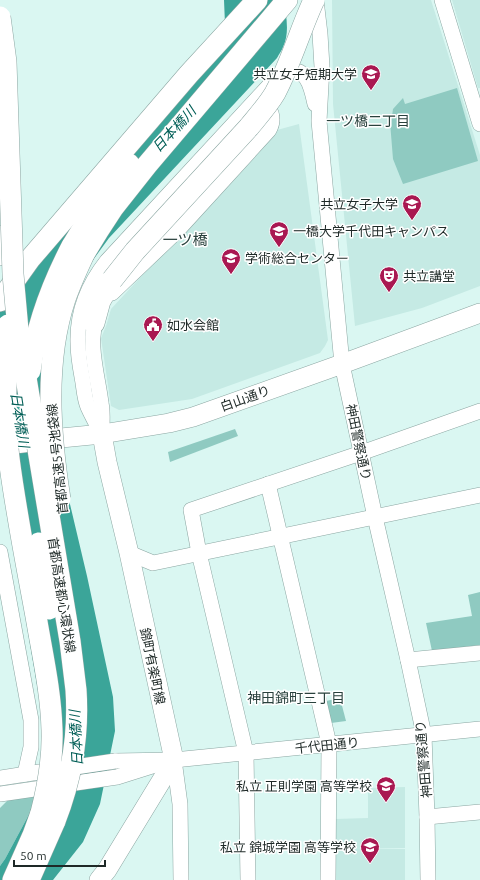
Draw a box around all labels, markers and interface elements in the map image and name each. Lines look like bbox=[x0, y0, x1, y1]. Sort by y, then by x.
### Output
school or university icon: 共立女子短期大学 bbox=[360, 63, 382, 91]
place label: 共立女子短期大学 bbox=[253, 67, 357, 81]
water label: 日本橋川 bbox=[149, 102, 200, 155]
district label: 一ツ橋二丁目 bbox=[326, 113, 410, 129]
school or university icon: 共立女子大学 bbox=[401, 193, 423, 221]
place label: 共立女子大学 bbox=[320, 197, 398, 211]
school or university icon: 一橋大学千代田キャンパス bbox=[268, 220, 290, 248]
place label: 一橋大学千代田キャンパス bbox=[293, 224, 449, 238]
district label: 一ツ橋 bbox=[162, 231, 208, 248]
school or university icon: 学術総合センター bbox=[220, 247, 242, 275]
place label: 学術総合センター bbox=[245, 251, 349, 265]
theatre icon: 共立講堂 bbox=[378, 265, 400, 293]
place label: 共立講堂 bbox=[403, 269, 455, 283]
public building icon: 如水会館 bbox=[142, 314, 164, 342]
place label: 如水会館 bbox=[167, 318, 219, 332]
street label: 白山通り bbox=[218, 383, 272, 413]
water label: 日本橋川 bbox=[8, 391, 33, 451]
street label: 神田警察通り bbox=[344, 402, 374, 482]
street label: 首都高速5号池袋線 bbox=[44, 403, 70, 515]
street label: 首都高速都心環状線 bbox=[46, 536, 78, 654]
street label: 錦町有楽町線 bbox=[138, 626, 168, 706]
district label: 神田錦町三丁目 bbox=[247, 690, 345, 706]
water label: 日本橋川 bbox=[66, 708, 85, 766]
street label: 神田警察通り bbox=[413, 720, 433, 798]
street label: 千代田通り bbox=[294, 735, 360, 755]
school or university icon: 私立 正則学園 高等学校 bbox=[375, 775, 397, 803]
place label: 私立 正則学園 高等学校 bbox=[236, 779, 372, 793]
school or university icon: 私立 錦城学園 高等学校 bbox=[359, 836, 381, 864]
place label: 私立 錦城学園 高等学校 bbox=[220, 840, 356, 854]
scale bar bbox=[14, 842, 105, 868]
text: 50 m bbox=[20, 849, 47, 862]

